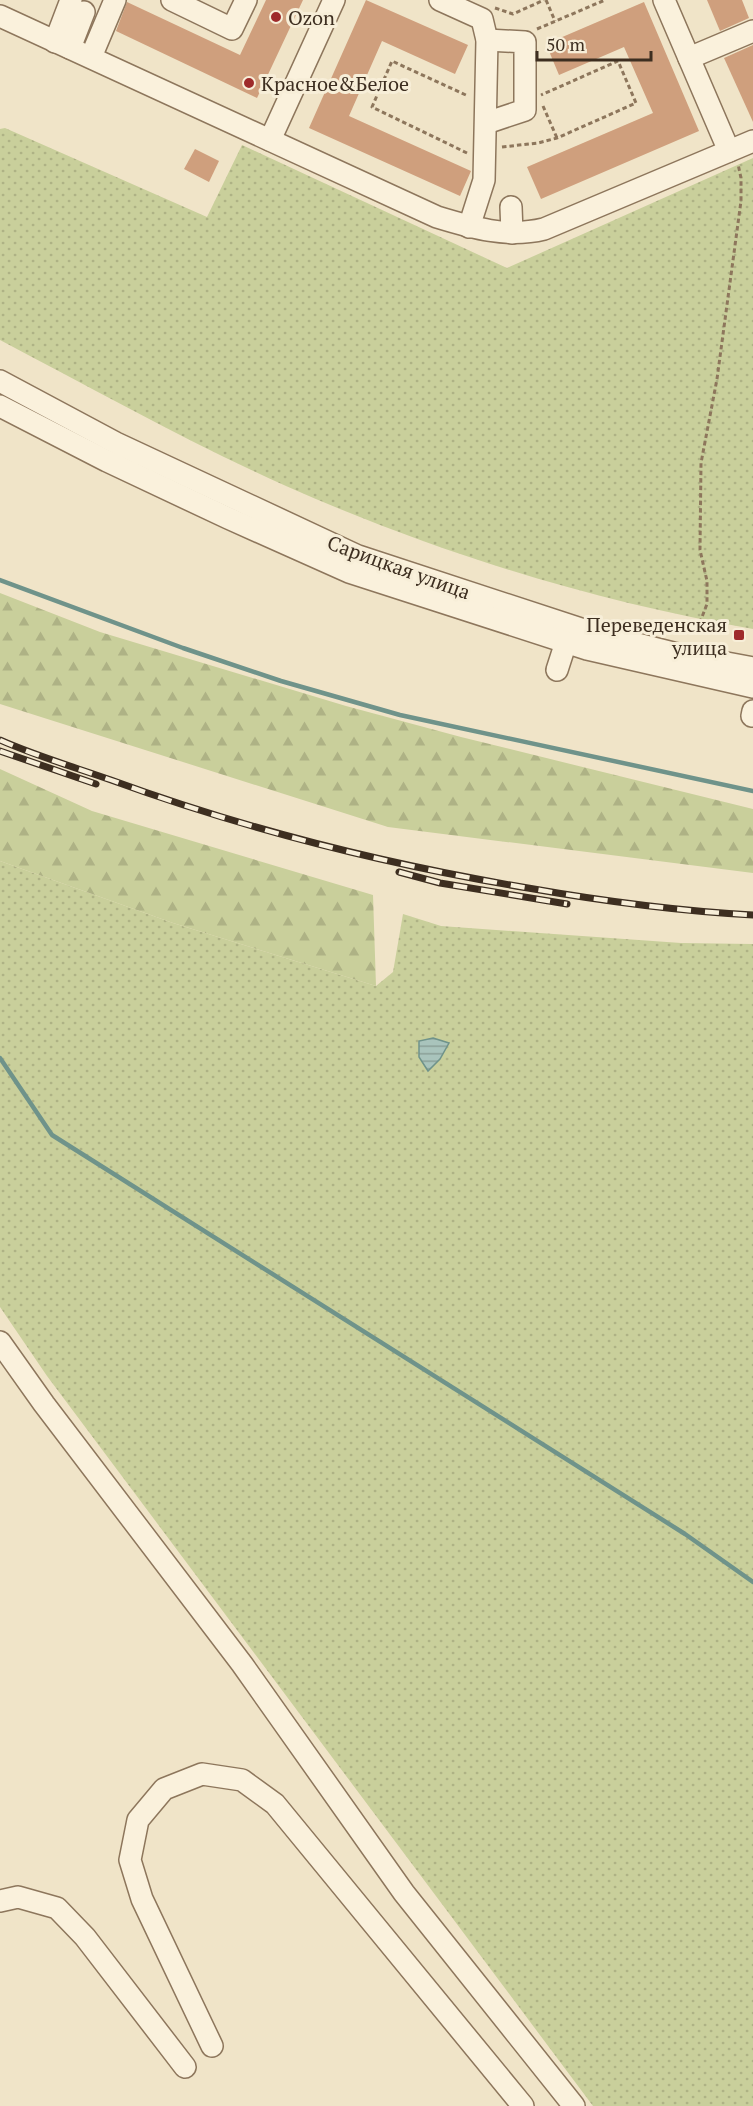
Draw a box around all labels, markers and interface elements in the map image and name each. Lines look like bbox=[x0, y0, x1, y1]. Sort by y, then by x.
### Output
place label: Ozon bbox=[288, 4, 335, 31]
marker: Ozon bbox=[269, 10, 283, 24]
scale bar bbox=[537, 24, 651, 62]
text: 50 m bbox=[546, 32, 586, 56]
place label: Красное&Белое bbox=[261, 70, 409, 97]
marker: Красное&Белое bbox=[242, 76, 256, 90]
street label: Сарицкая улица bbox=[324, 529, 474, 605]
place label: Переведенская улица bbox=[586, 611, 727, 661]
marker: Переведенская улица bbox=[732, 628, 746, 642]

